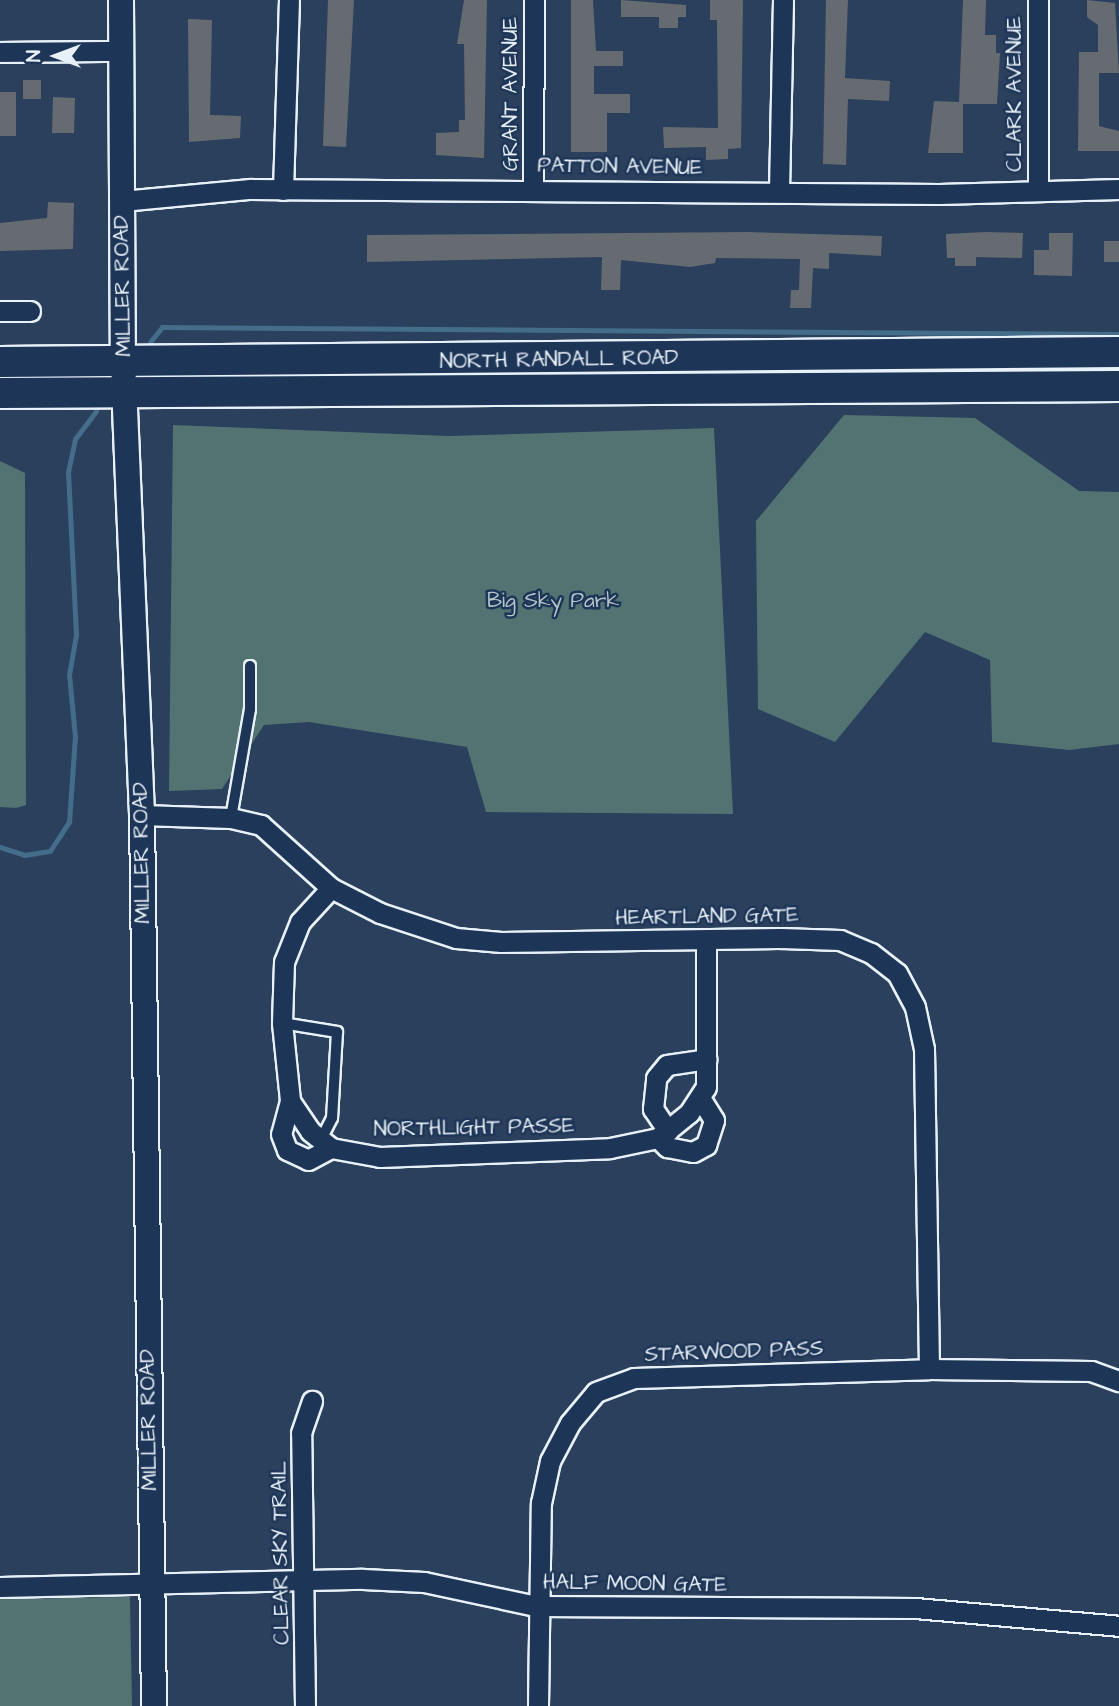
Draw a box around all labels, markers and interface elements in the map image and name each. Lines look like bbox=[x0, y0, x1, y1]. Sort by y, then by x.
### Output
street label: CLARK AVENUE bbox=[1002, 16, 1028, 172]
street label: GRANT AVENUE bbox=[498, 17, 524, 171]
north arrow bbox=[21, 21, 91, 91]
text: N bbox=[21, 50, 48, 62]
street label: PATTON AVENUE bbox=[537, 153, 703, 181]
street label: MILLER ROAD bbox=[109, 215, 137, 357]
street label: NORTH RANDALL ROAD bbox=[439, 345, 679, 375]
park label: Big Sky Park bbox=[487, 588, 619, 614]
street label: MILLER ROAD bbox=[128, 782, 156, 924]
street label: HEARTLAND GATE bbox=[615, 903, 799, 931]
street label: NORTHLIGHT PASSE bbox=[373, 1114, 575, 1142]
street label: STARWOOD PASS bbox=[644, 1336, 824, 1368]
street label: MILLER ROAD bbox=[135, 1349, 163, 1491]
street label: CLEAR SKY TRAIL bbox=[267, 1461, 295, 1645]
street label: HALF MOON GATE bbox=[543, 1570, 727, 1598]

